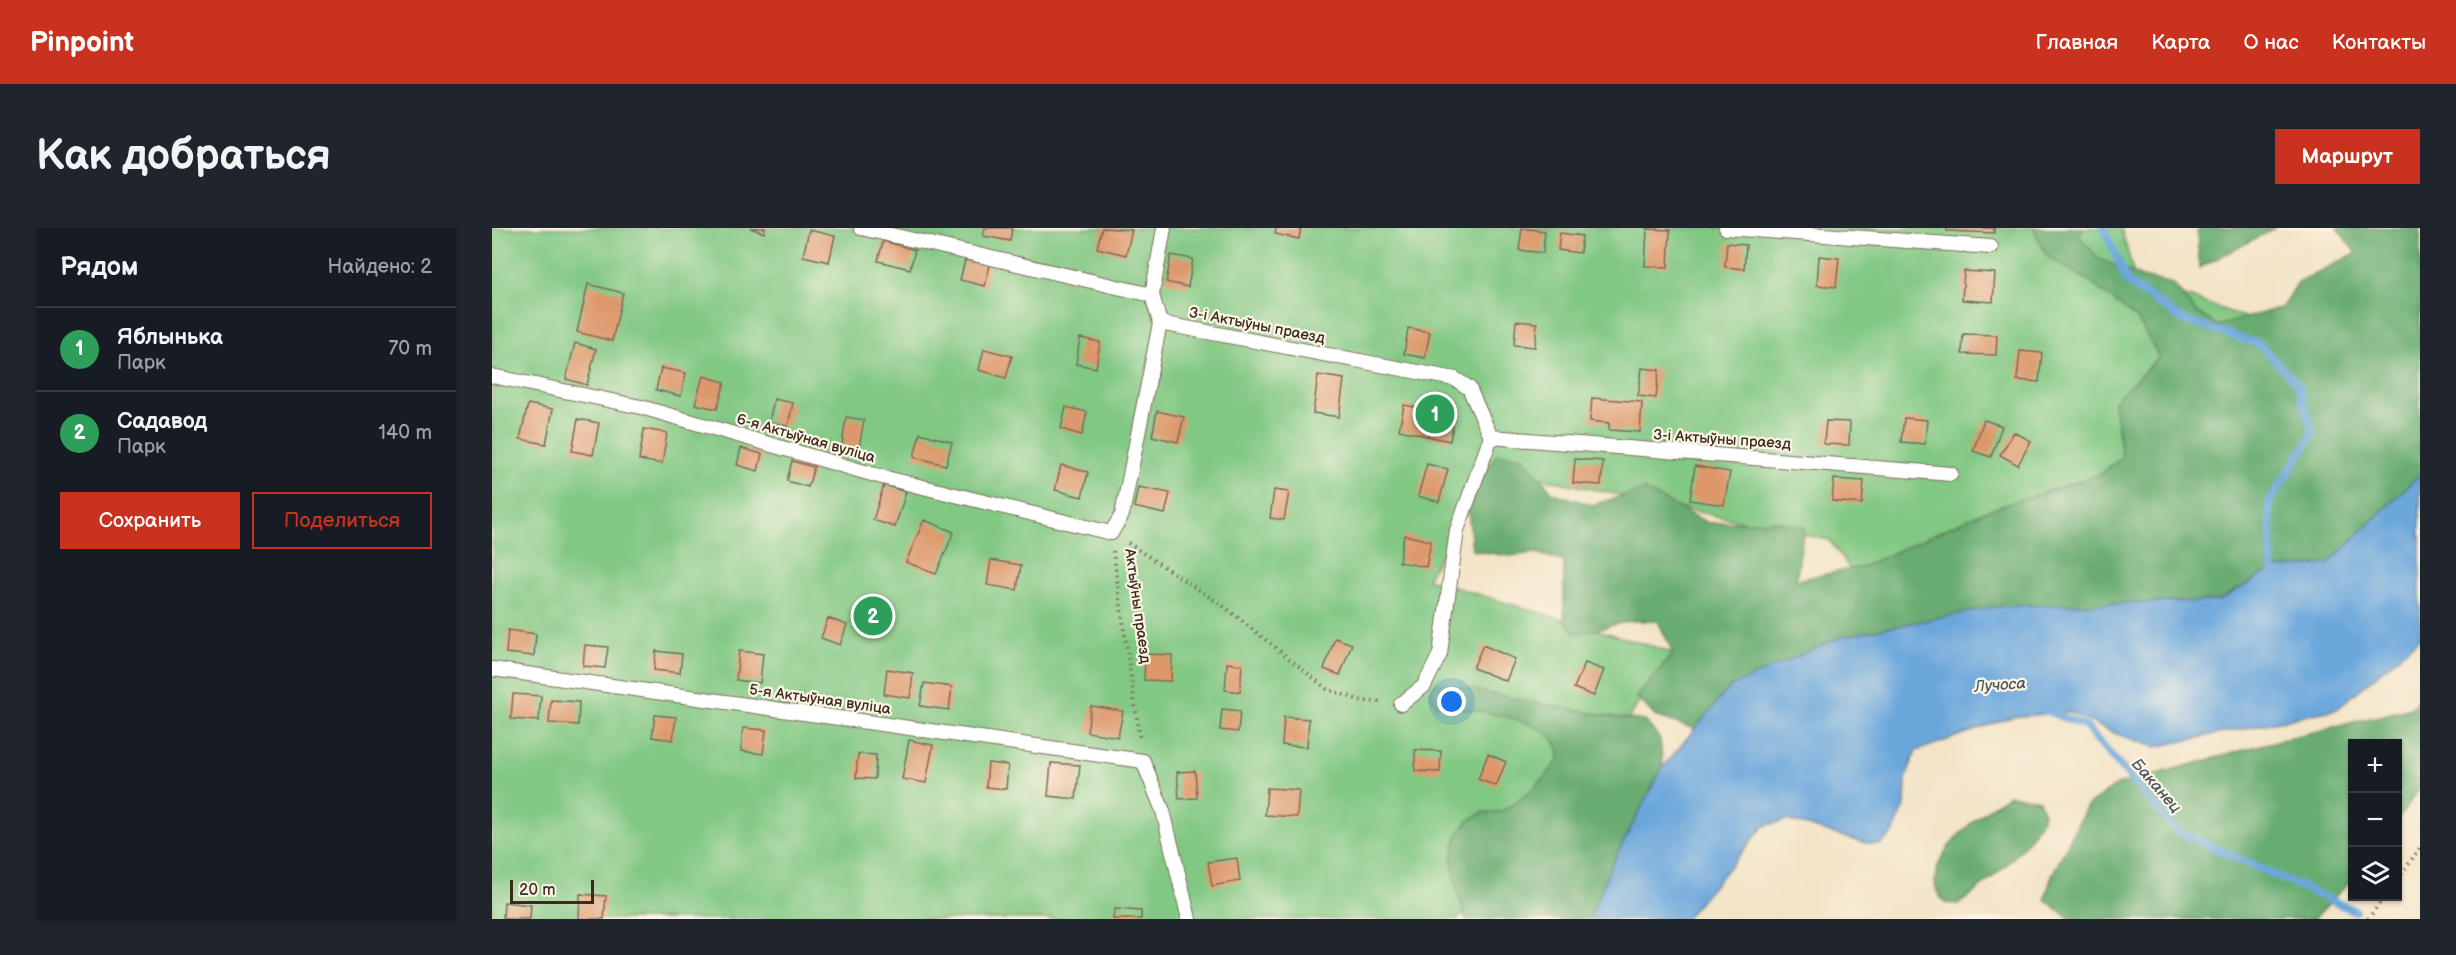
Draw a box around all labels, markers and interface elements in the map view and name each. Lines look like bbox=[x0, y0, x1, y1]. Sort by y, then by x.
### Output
text: Pinpoint bbox=[30, 26, 134, 59]
text: Главная bbox=[2035, 30, 2118, 55]
text: Карта bbox=[2151, 30, 2210, 55]
text: О нас bbox=[2243, 30, 2299, 55]
text: Контакты bbox=[2332, 30, 2426, 55]
button: Маршрут bbox=[2275, 129, 2420, 184]
text: Как добраться bbox=[36, 131, 331, 182]
text: Рядом bbox=[60, 252, 138, 283]
text: Найдено: 2 bbox=[328, 255, 432, 279]
street label: 3-і Актыўны праезд bbox=[1187, 303, 1327, 348]
text: Яблынька bbox=[117, 324, 223, 351]
text: 1 bbox=[75, 337, 84, 361]
text: 70 m bbox=[388, 337, 432, 361]
text: Парк bbox=[117, 351, 166, 375]
pin: 1 bbox=[1416, 392, 1454, 436]
text: Садавод bbox=[117, 408, 207, 435]
street label: 6-я Актыўная вуліца bbox=[734, 410, 877, 467]
text: 2 bbox=[74, 421, 85, 445]
text: 140 m bbox=[378, 421, 432, 445]
street label: 3-і Актыўны праезд bbox=[1652, 425, 1792, 454]
text: Парк bbox=[117, 435, 166, 459]
button: Сохранить bbox=[60, 492, 240, 549]
button: Поделиться bbox=[252, 492, 432, 549]
street label: Актыўны праезд bbox=[1120, 546, 1155, 665]
pin: 2 bbox=[854, 594, 892, 638]
water label: Лучоса bbox=[1973, 674, 2026, 697]
street label: 5-я Актыўная вуліца bbox=[748, 680, 892, 719]
your location bbox=[1437, 687, 1466, 716]
map controls bbox=[2348, 739, 2402, 901]
button: + bbox=[2348, 739, 2402, 793]
water label: Баканец bbox=[2127, 755, 2185, 817]
button: − bbox=[2348, 793, 2402, 847]
button: layers bbox=[2348, 847, 2402, 901]
scale bar bbox=[510, 877, 594, 904]
text: 20 m bbox=[519, 881, 555, 900]

